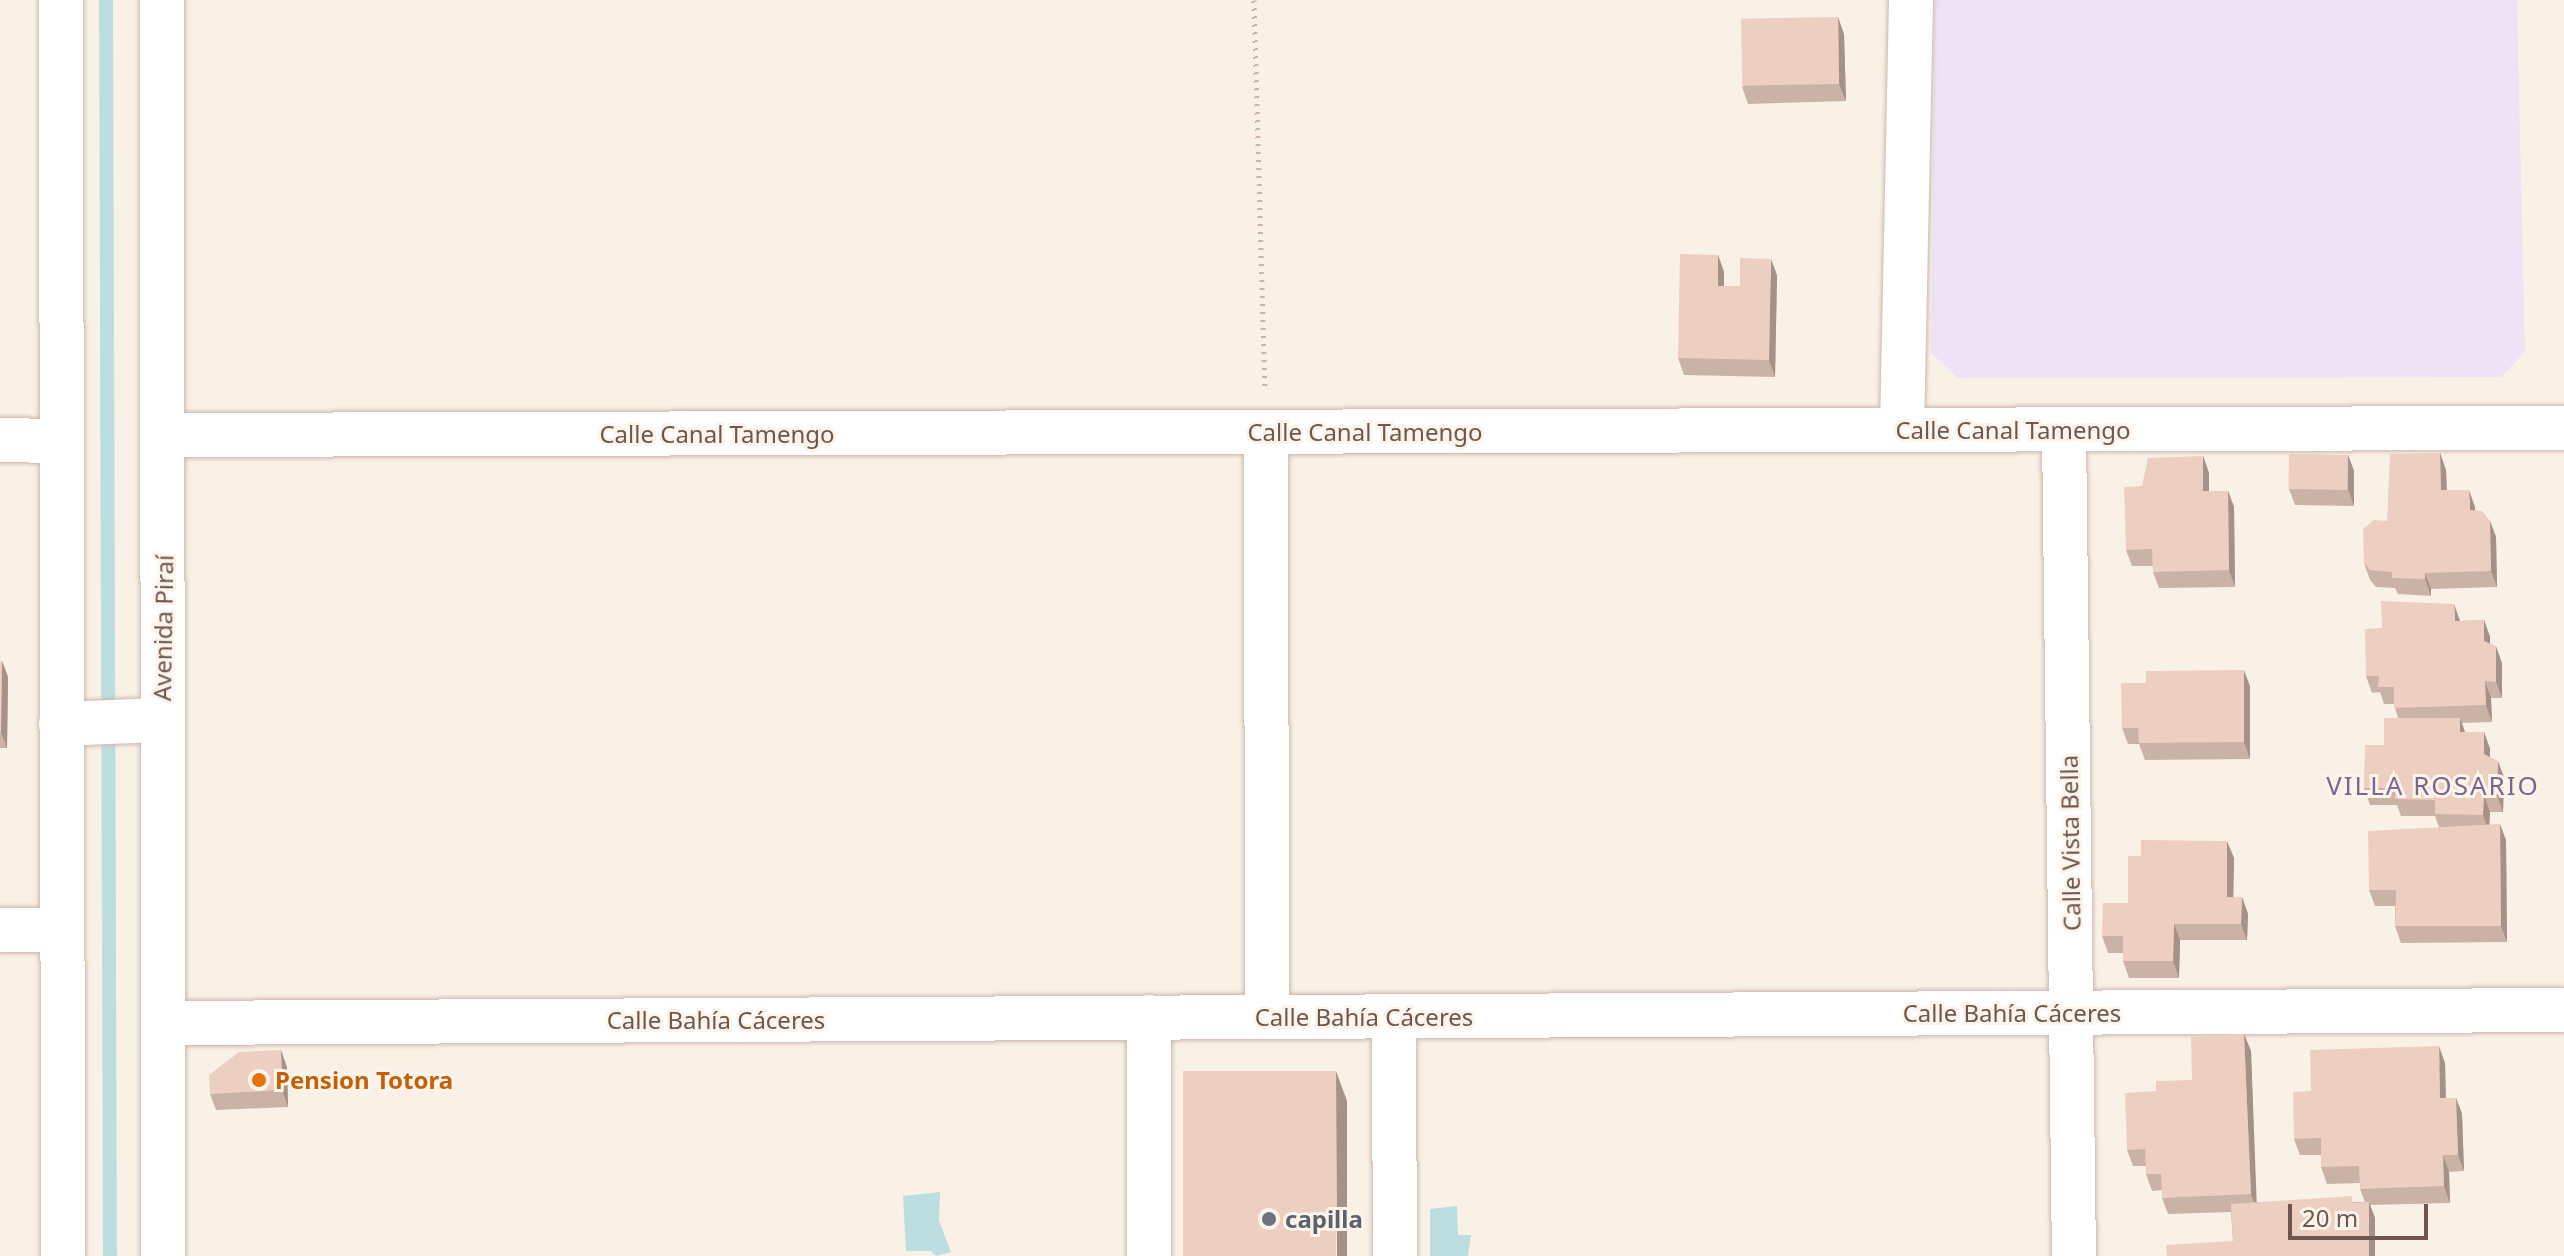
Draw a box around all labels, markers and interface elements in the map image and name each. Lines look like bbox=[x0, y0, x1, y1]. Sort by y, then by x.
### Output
street label: Calle Canal Tamengo bbox=[1895, 416, 2131, 444]
street label: Calle Canal Tamengo bbox=[1247, 418, 1483, 446]
street label: Calle Canal Tamengo bbox=[599, 420, 835, 448]
street label: Avenida Piraí bbox=[147, 555, 179, 701]
street label: Calle Vista Bella bbox=[2054, 755, 2086, 931]
district label: VILLA ROSARIO bbox=[2326, 770, 2540, 802]
street label: Calle Bahía Cáceres bbox=[1903, 999, 2121, 1027]
street label: Calle Bahía Cáceres bbox=[1255, 1003, 1473, 1031]
street label: Calle Bahía Cáceres bbox=[607, 1006, 825, 1034]
place label: Pension Totora bbox=[275, 1066, 453, 1094]
marker: Pension Totora bbox=[250, 1071, 268, 1089]
scale bar bbox=[2292, 1188, 2432, 1238]
text: 20 m bbox=[2302, 1201, 2358, 1234]
place label: capilla bbox=[1285, 1205, 1363, 1233]
marker: capilla bbox=[1260, 1210, 1278, 1228]

